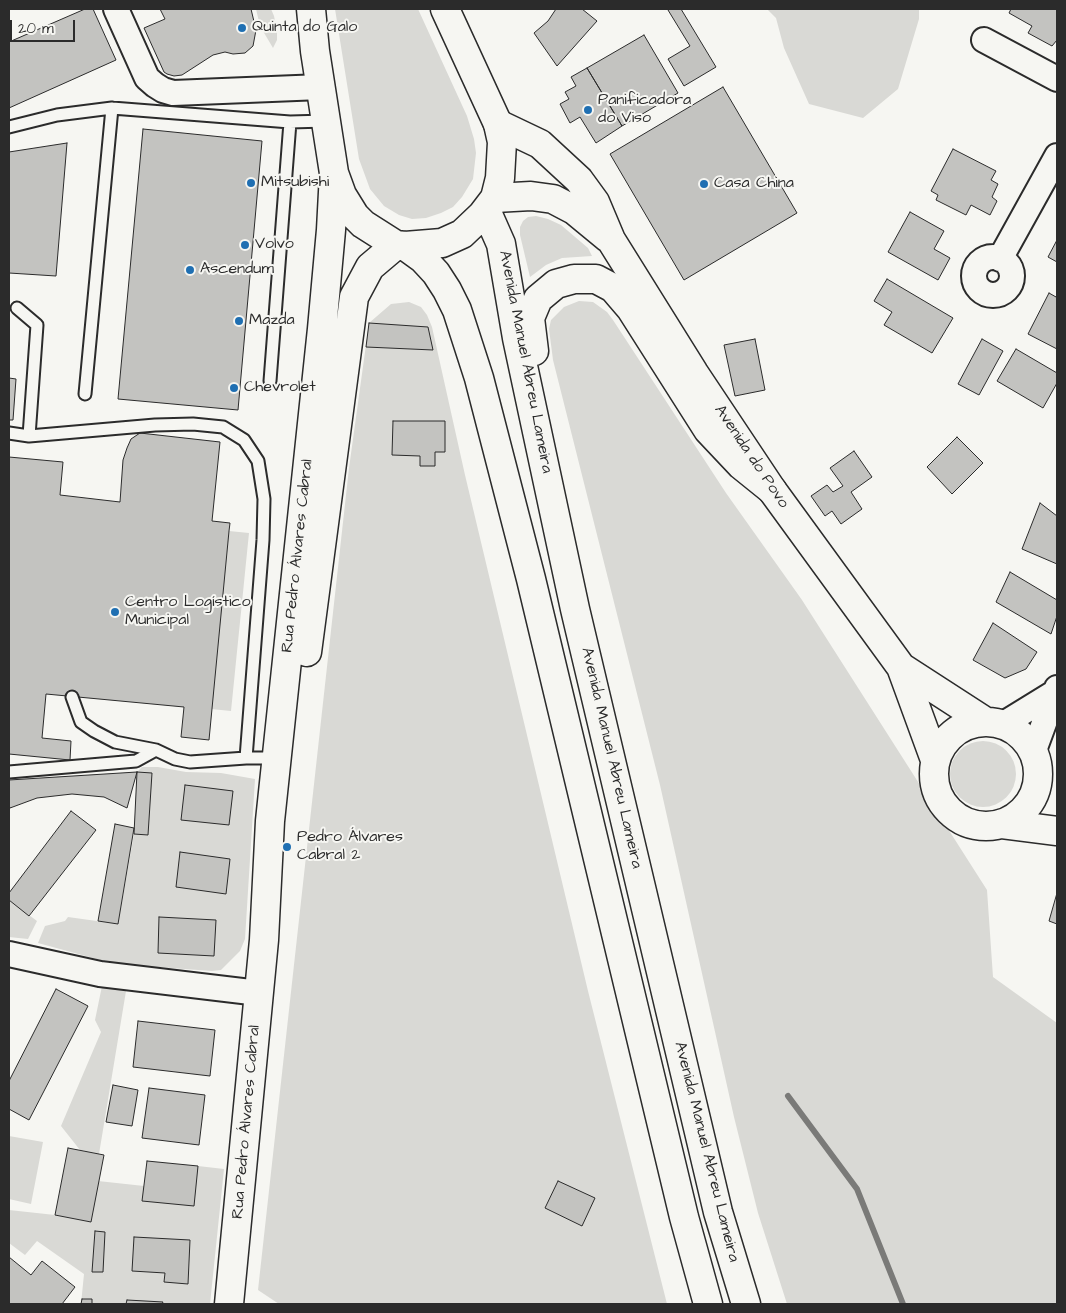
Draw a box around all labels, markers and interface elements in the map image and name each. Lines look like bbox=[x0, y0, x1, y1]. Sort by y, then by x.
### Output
scale bar bbox=[12, 10, 78, 42]
text: 20 m bbox=[18, 18, 54, 39]
place label: Quinta do Galo bbox=[252, 18, 357, 38]
marker: Quinta do Galo bbox=[236, 22, 248, 34]
place label: Panificadora do Viso bbox=[598, 91, 691, 129]
marker: Panificadora do Viso bbox=[582, 104, 594, 116]
place label: Mitsubishi bbox=[261, 173, 329, 193]
place label: Casa China bbox=[714, 174, 794, 194]
marker: Mitsubishi bbox=[245, 177, 257, 189]
marker: Casa China bbox=[698, 178, 710, 190]
place label: Volvo bbox=[255, 235, 294, 255]
marker: Volvo bbox=[239, 239, 251, 251]
street label: Avenida Manuel Abreu Lameira bbox=[494, 249, 556, 475]
place label: Ascendum bbox=[200, 260, 274, 280]
marker: Ascendum bbox=[184, 264, 196, 276]
place label: Mazda bbox=[249, 311, 295, 331]
marker: Mazda bbox=[233, 315, 245, 327]
place label: Chevrolet bbox=[244, 378, 316, 398]
marker: Chevrolet bbox=[228, 382, 240, 394]
street label: Avenida do Povo bbox=[709, 402, 793, 512]
street label: Rua Pedro Álvares Cabral bbox=[278, 458, 318, 654]
place label: Centro Logístico Municipal bbox=[125, 593, 250, 631]
marker: Centro Logístico Municipal bbox=[109, 606, 121, 618]
street label: Avenida Manuel Abreu Lameira bbox=[576, 646, 646, 870]
place label: Pedro Álvares Cabral 2 bbox=[297, 828, 403, 866]
marker: Pedro Álvares Cabral 2 bbox=[281, 841, 293, 853]
street label: Rua Pedro Álvares Cabral bbox=[229, 1024, 265, 1220]
street label: Avenida Manuel Abreu Lameira bbox=[669, 1040, 743, 1264]

